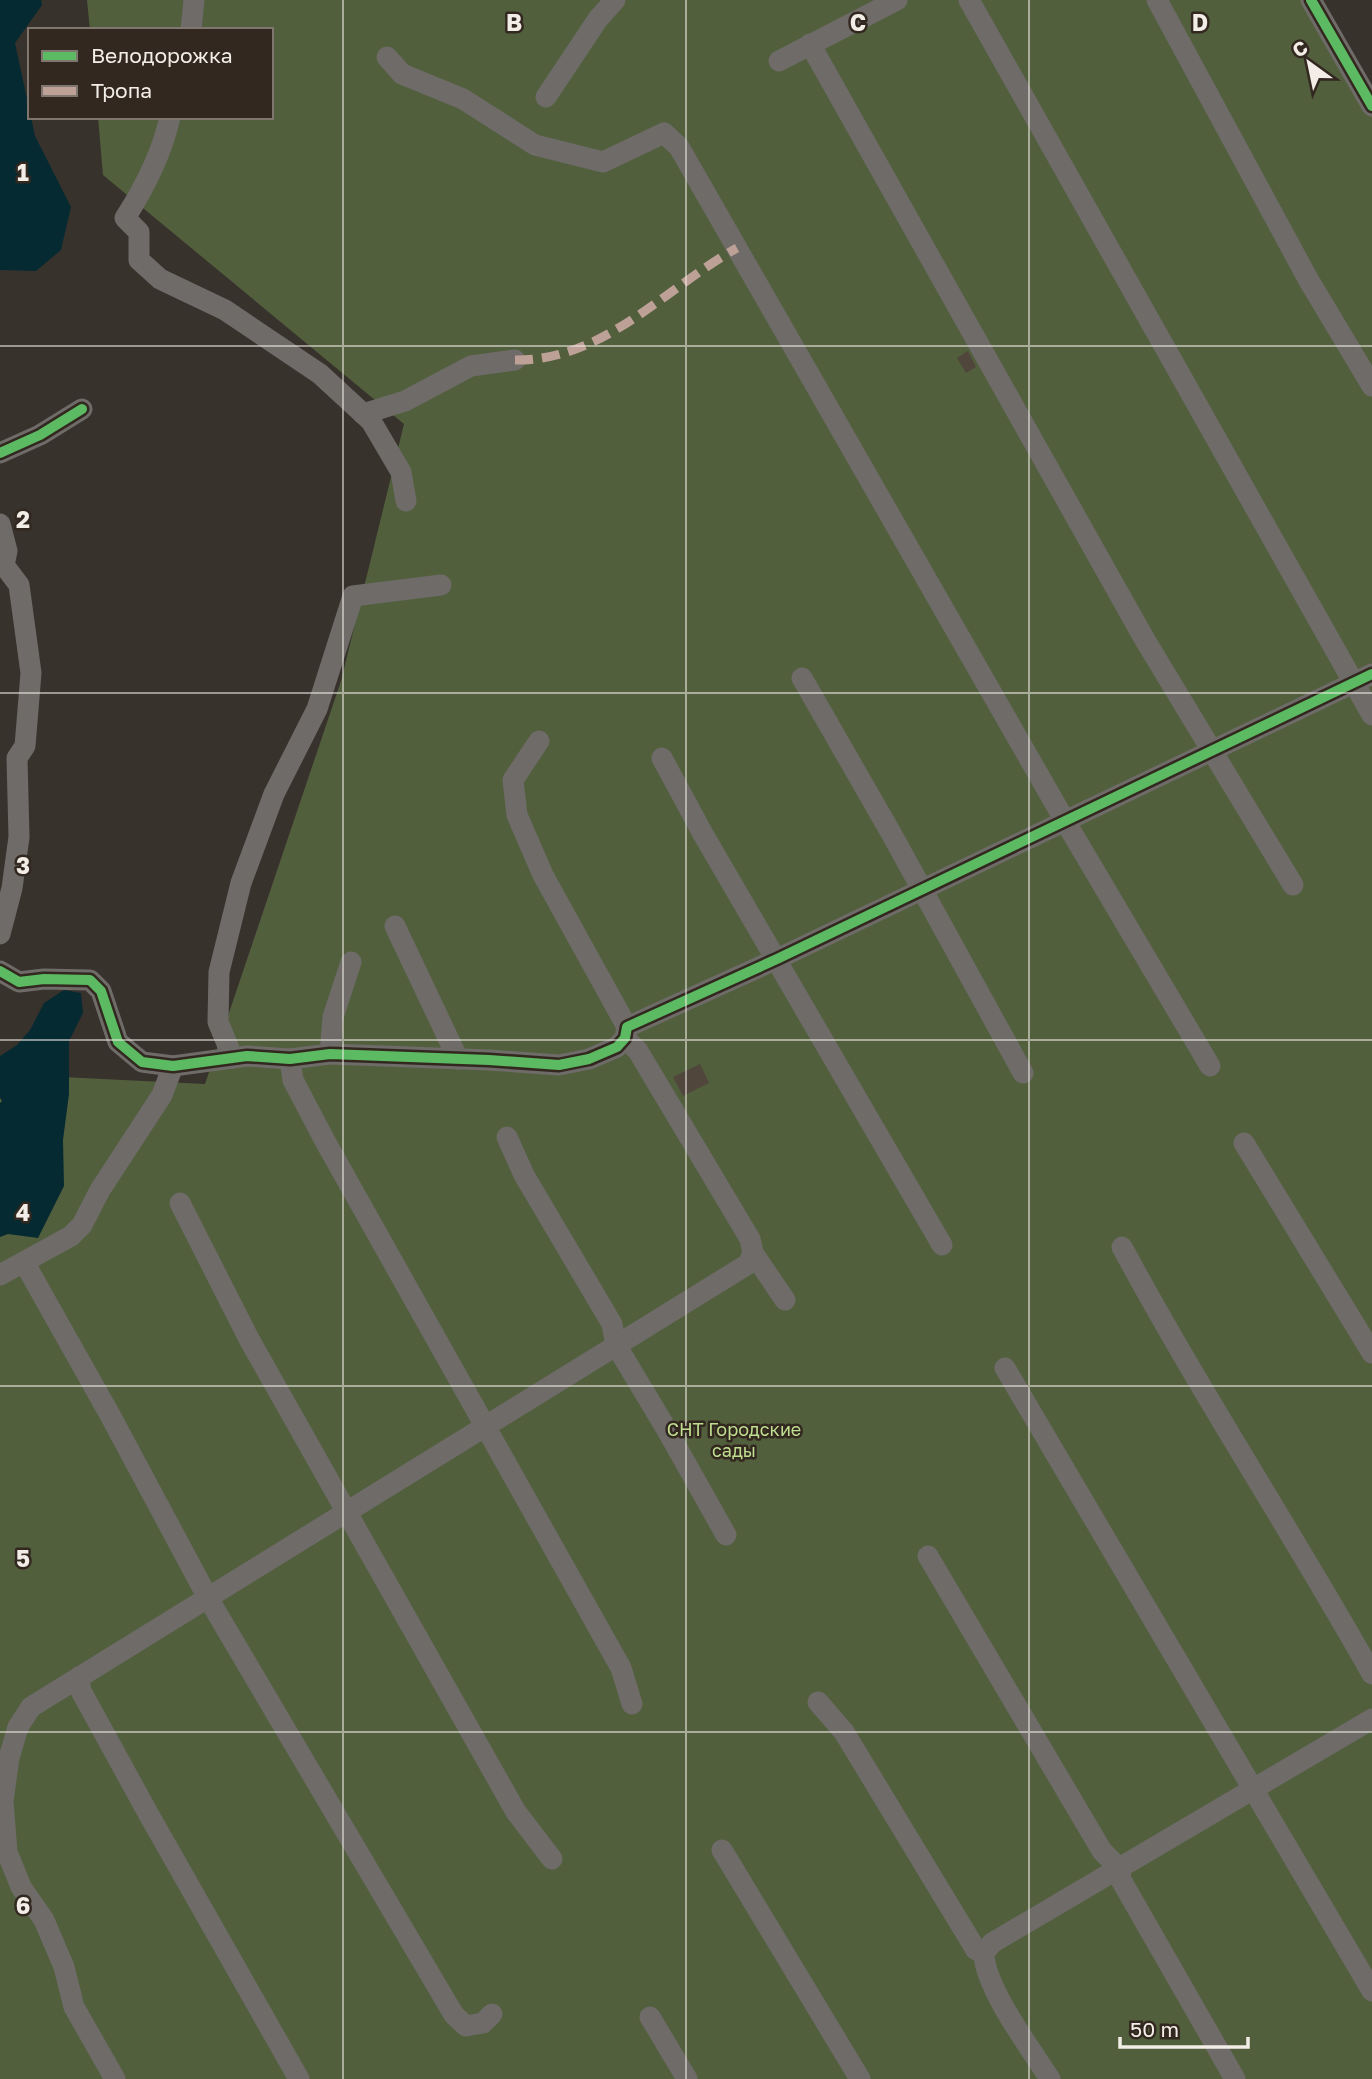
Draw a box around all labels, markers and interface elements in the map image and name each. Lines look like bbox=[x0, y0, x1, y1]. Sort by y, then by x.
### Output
text: B bbox=[506, 8, 522, 36]
text: C bbox=[850, 8, 866, 36]
text: D bbox=[1192, 8, 1208, 36]
legend bbox=[28, 28, 273, 119]
north arrow bbox=[1274, 28, 1344, 98]
text: С bbox=[1288, 35, 1311, 62]
text: Велодорожка bbox=[91, 42, 233, 68]
text: Тропа bbox=[91, 77, 152, 103]
text: 1 bbox=[17, 158, 29, 186]
text: 2 bbox=[16, 505, 30, 533]
text: 3 bbox=[16, 851, 30, 879]
text: 4 bbox=[16, 1198, 30, 1226]
park label: СНТ Городские сады bbox=[667, 1418, 801, 1461]
text: 5 bbox=[16, 1544, 30, 1572]
text: 6 bbox=[16, 1891, 30, 1919]
scale bar bbox=[1120, 2006, 1248, 2050]
text: 50 m bbox=[1130, 2016, 1179, 2042]

